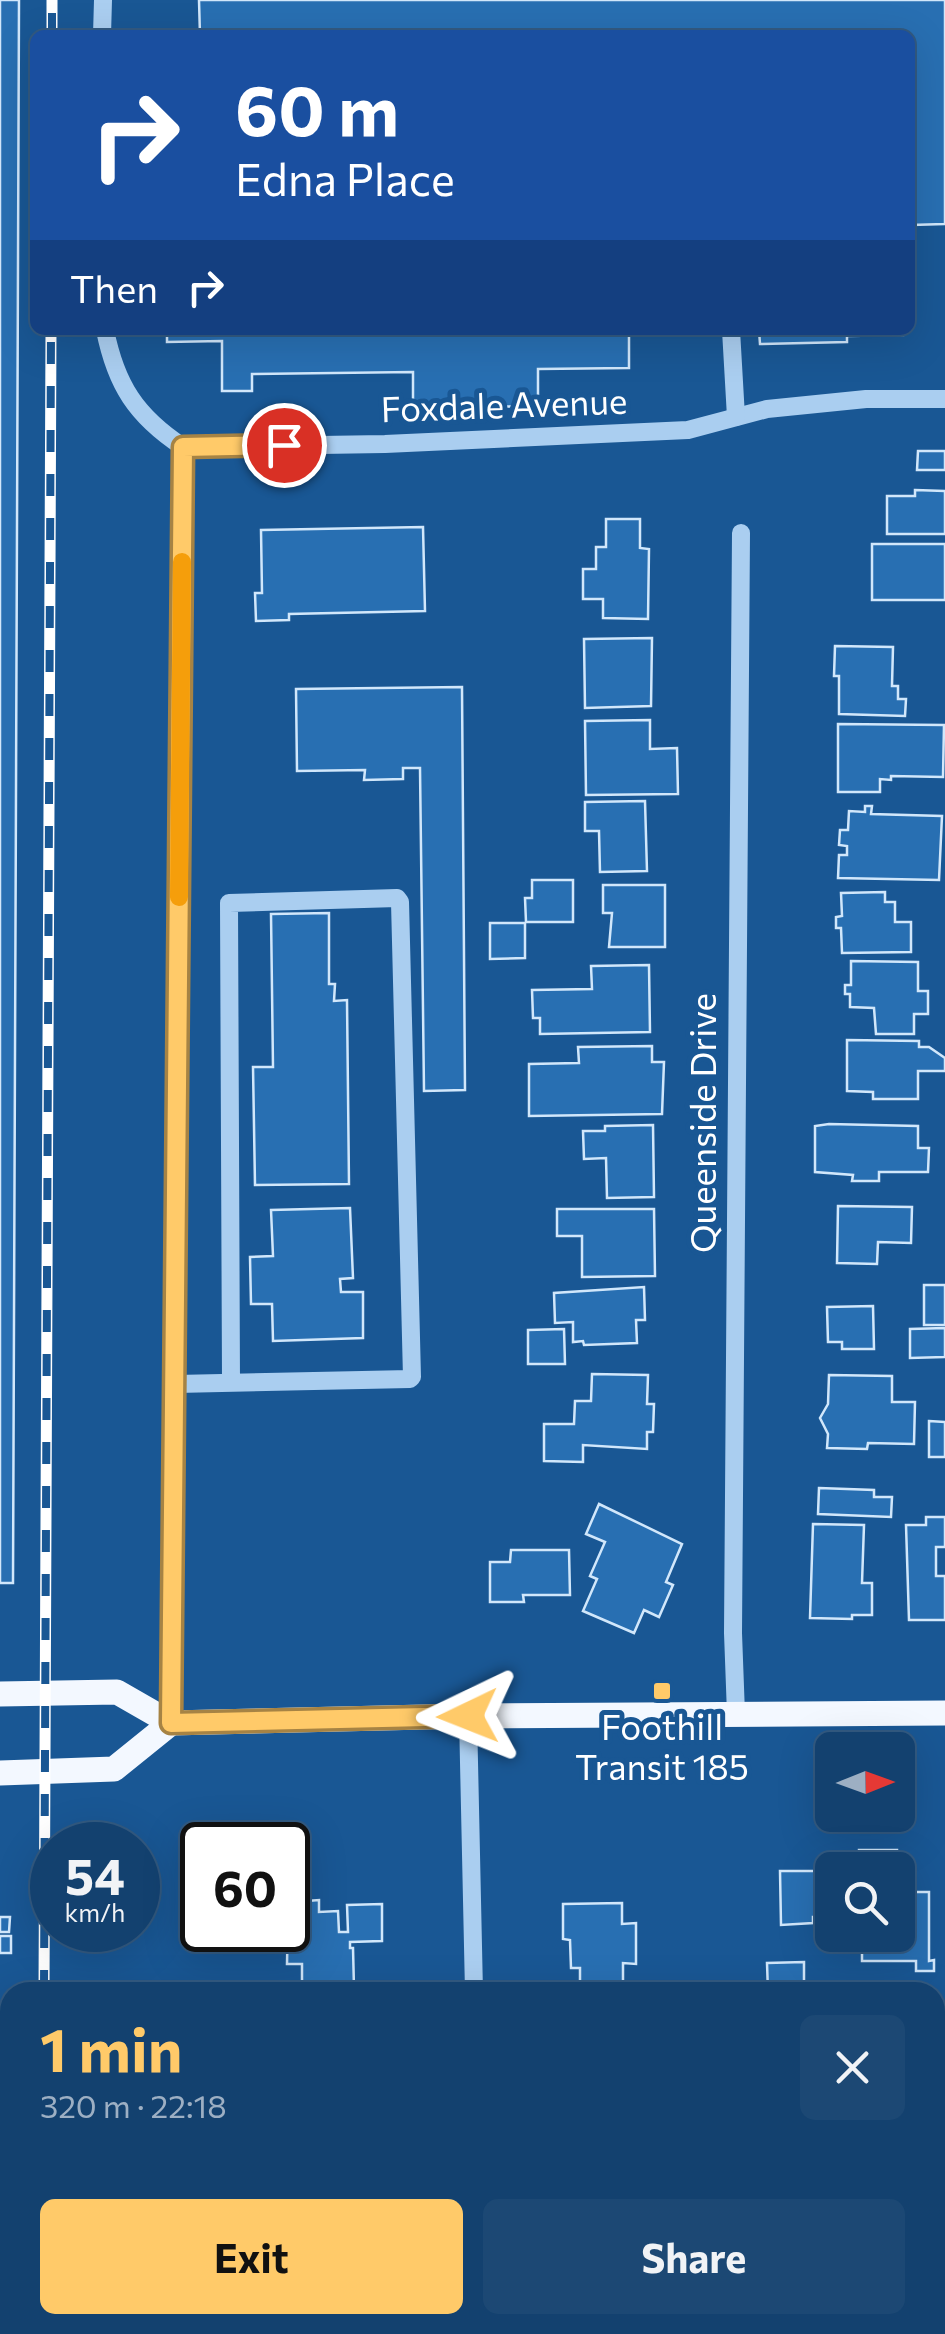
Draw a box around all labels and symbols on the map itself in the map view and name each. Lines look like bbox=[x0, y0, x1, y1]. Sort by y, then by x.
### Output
street label: Foxdale Avenue bbox=[380, 378, 628, 429]
pin bbox=[242, 403, 327, 488]
street label: Queenside Drive bbox=[680, 993, 723, 1253]
position arrow bbox=[416, 1664, 520, 1768]
marker: Foothill Transit 185 bbox=[651, 1680, 673, 1702]
place label: Foothill Transit 185 bbox=[575, 1704, 749, 1787]
north arrow bbox=[815, 1732, 915, 1832]
speed limit sign: 60 bbox=[180, 1822, 310, 1952]

